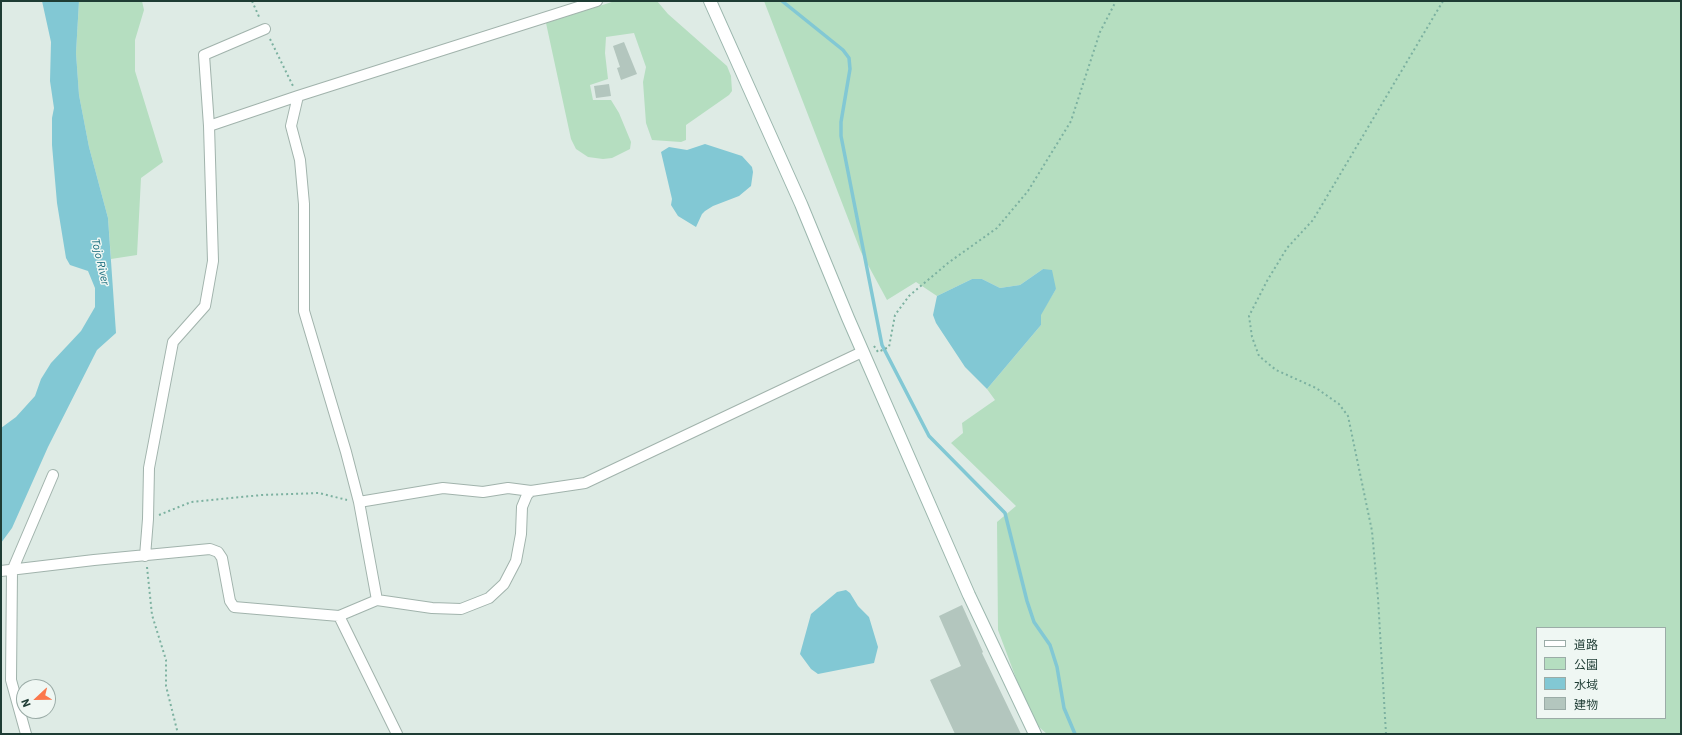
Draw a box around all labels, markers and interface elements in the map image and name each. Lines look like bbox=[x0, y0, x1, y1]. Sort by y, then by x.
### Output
water label: Tojo River bbox=[88, 237, 112, 287]
legend bbox=[1536, 627, 1666, 719]
text: 道路 bbox=[1574, 637, 1598, 652]
text: 公園 bbox=[1574, 657, 1598, 672]
text: 水域 bbox=[1574, 677, 1598, 692]
north arrow bbox=[16, 679, 56, 719]
text: N bbox=[18, 697, 34, 709]
text: 建物 bbox=[1574, 697, 1598, 712]

